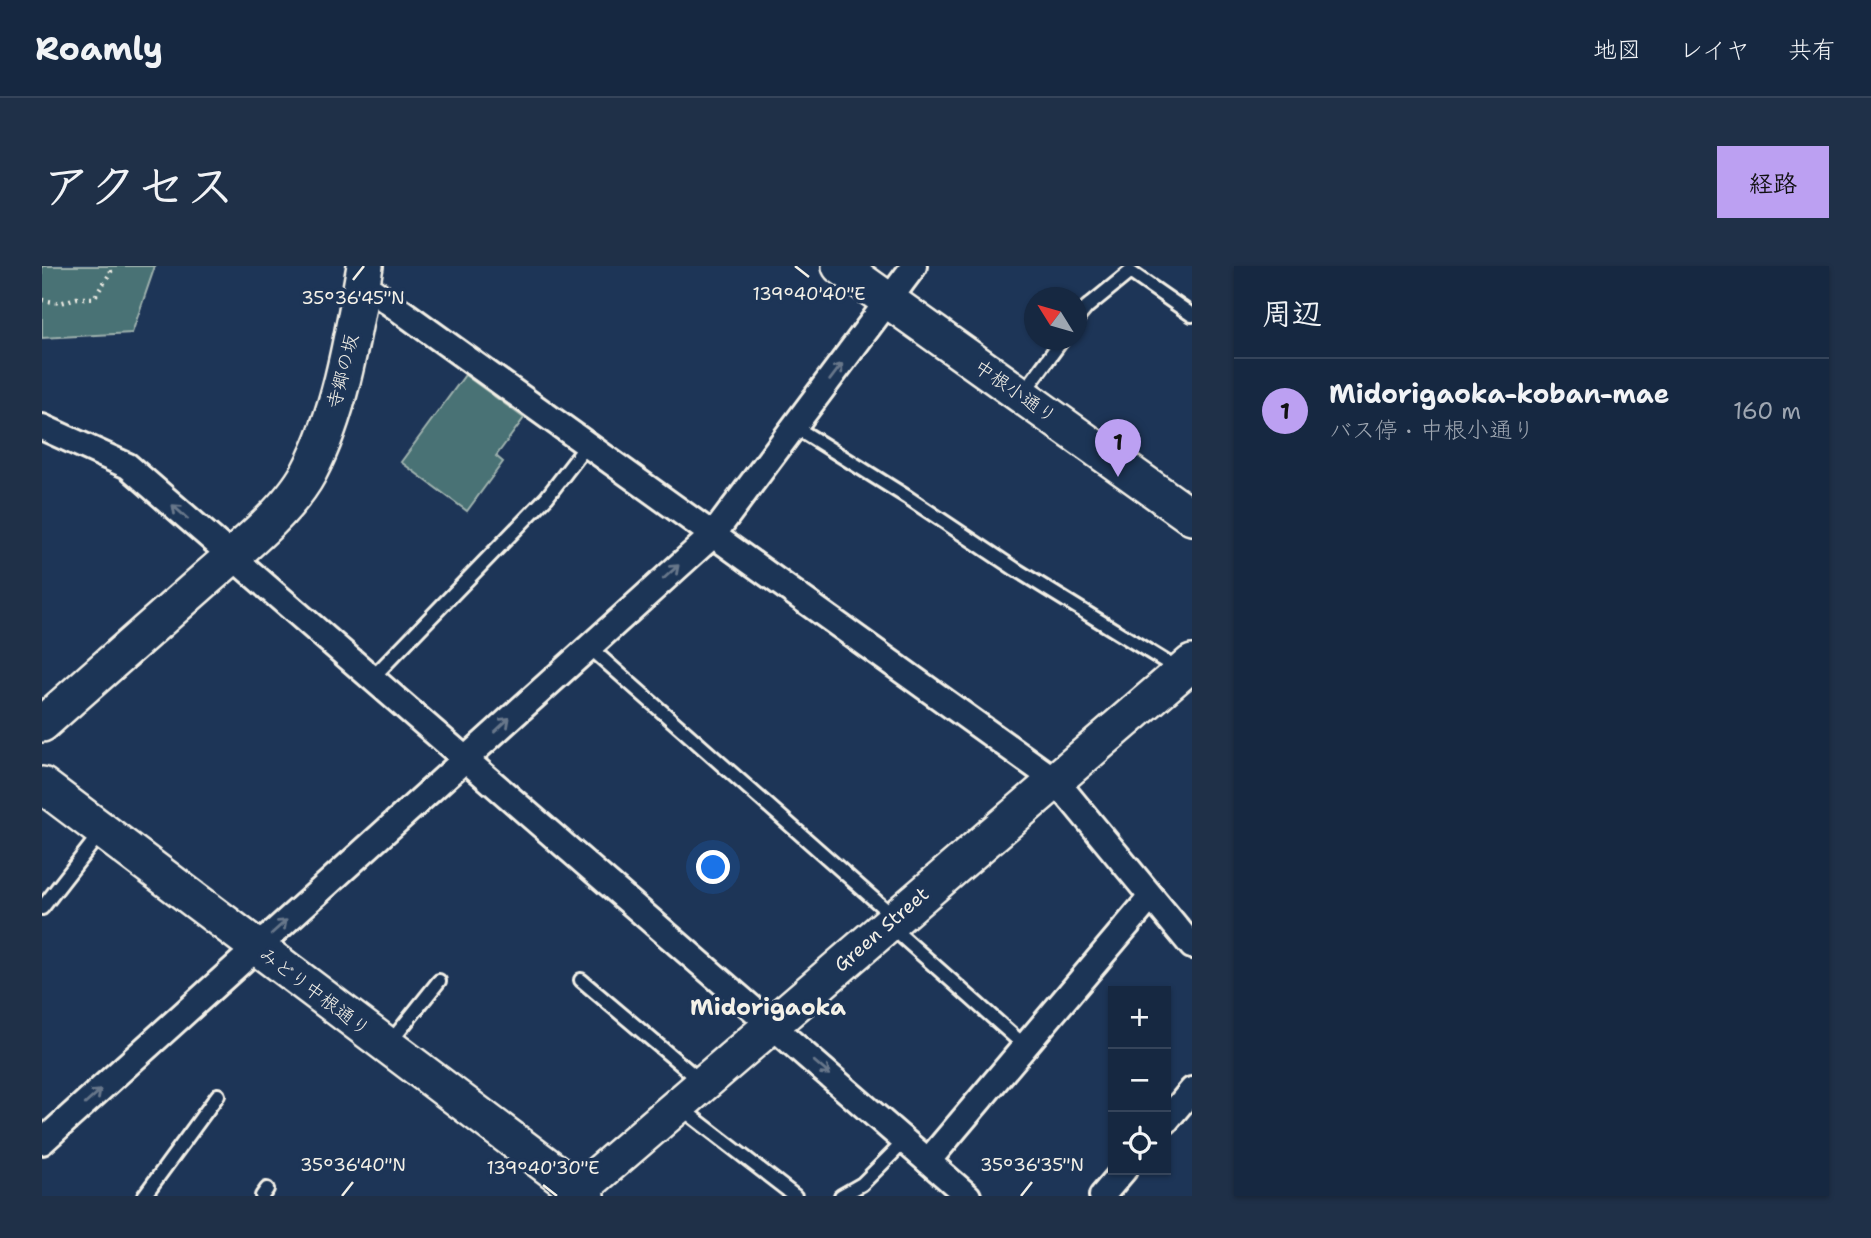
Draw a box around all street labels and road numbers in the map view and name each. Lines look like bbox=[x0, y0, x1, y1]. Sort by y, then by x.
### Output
street label: 寺郷の坂 bbox=[321, 331, 364, 411]
street label: 中根小通り bbox=[970, 354, 1062, 429]
street label: Green Street bbox=[829, 881, 934, 977]
street label: みどり中根通り bbox=[254, 941, 375, 1041]

